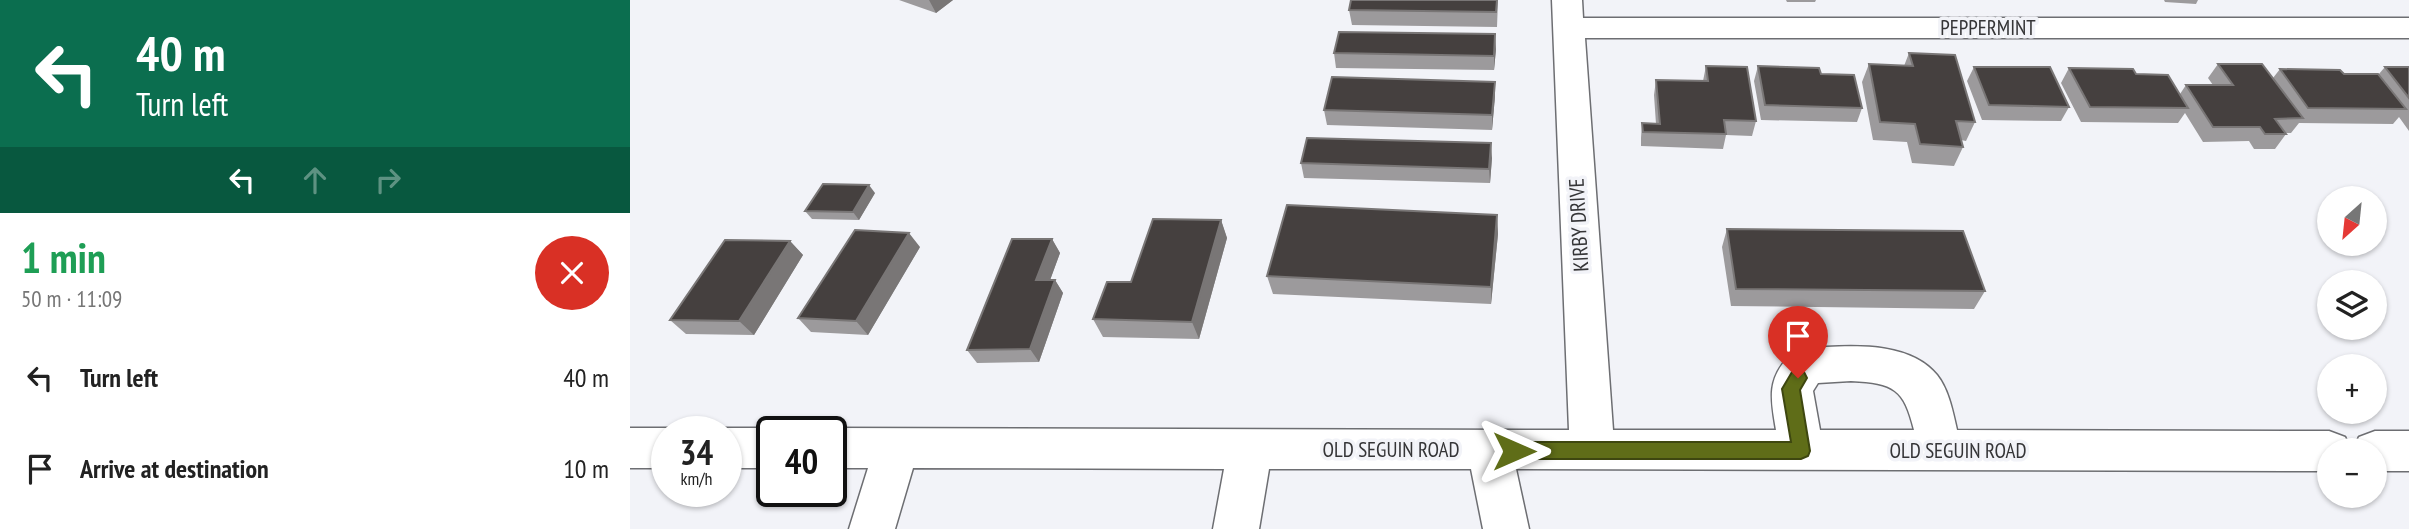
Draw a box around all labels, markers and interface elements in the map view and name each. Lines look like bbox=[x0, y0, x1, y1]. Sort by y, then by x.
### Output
street label: PEPPERMINT bbox=[1940, 14, 2036, 41]
text: 40 m bbox=[136, 21, 225, 85]
icon: left bbox=[21, 28, 112, 119]
text: Turn left bbox=[136, 83, 228, 125]
icon: left bbox=[223, 161, 261, 199]
icon: ahead bbox=[296, 161, 334, 199]
icon: right bbox=[369, 161, 407, 199]
street label: KIRBY DRIVE bbox=[1563, 178, 1594, 272]
north arrow bbox=[2317, 186, 2387, 256]
map controls bbox=[2317, 186, 2387, 508]
text: 1 min bbox=[21, 230, 106, 285]
button: close bbox=[535, 236, 609, 310]
button: layers bbox=[2317, 270, 2387, 340]
text: 50 m · 11:09 bbox=[21, 284, 122, 313]
pin bbox=[1768, 306, 1828, 378]
icon: arrive bbox=[1779, 317, 1817, 355]
button: + bbox=[2317, 354, 2387, 424]
icon: left bbox=[21, 359, 59, 397]
text: Turn left bbox=[80, 361, 158, 394]
text: 40 m bbox=[563, 361, 609, 394]
position arrow bbox=[1477, 414, 1551, 488]
speed limit sign: 40 bbox=[756, 416, 847, 507]
text: 34 bbox=[680, 429, 713, 475]
street label: OLD SEGUIN ROAD bbox=[1322, 436, 1460, 463]
street label: OLD SEGUIN ROAD bbox=[1889, 437, 2027, 464]
button: − bbox=[2317, 438, 2387, 508]
icon: arrive bbox=[21, 450, 59, 488]
text: Arrive at destination bbox=[80, 452, 269, 485]
text: 10 m bbox=[563, 452, 609, 485]
text: km/h bbox=[681, 467, 712, 490]

